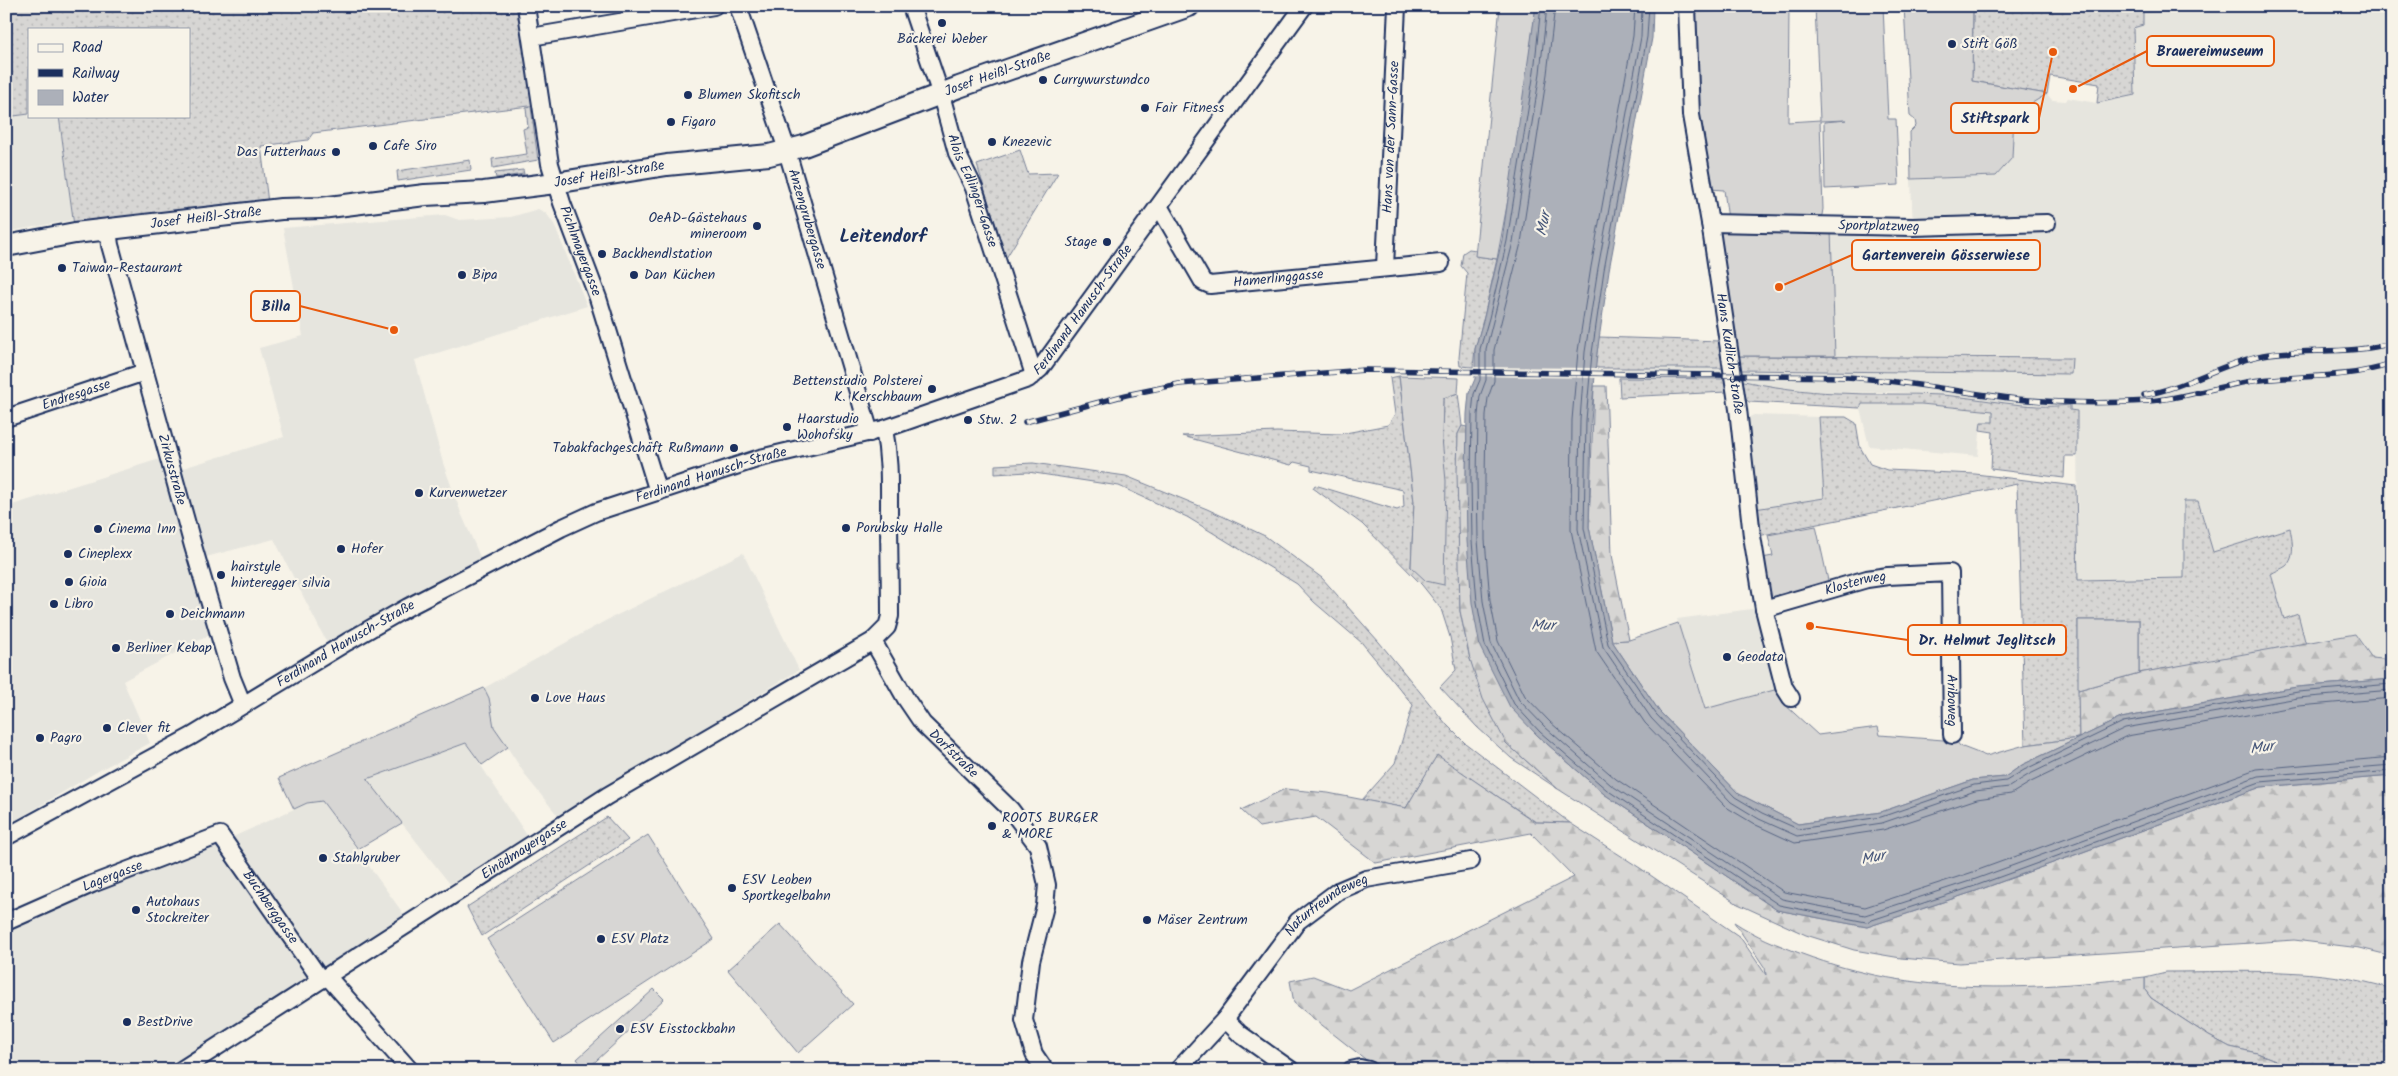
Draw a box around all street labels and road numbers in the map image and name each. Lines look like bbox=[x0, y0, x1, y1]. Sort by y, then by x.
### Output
street label: Josef Heißl-Straße bbox=[941, 44, 1055, 103]
street label: Hans von der Sann-Gasse bbox=[1376, 60, 1405, 214]
street label: Alois Edlinger-Gasse bbox=[941, 132, 1004, 251]
street label: Josef Heißl-Straße bbox=[552, 154, 667, 194]
street label: Anzengrubergasse bbox=[782, 166, 832, 273]
street label: Josef Heißl-Straße bbox=[149, 200, 263, 235]
street label: Pichlmayergasse bbox=[553, 203, 608, 300]
street label: Sportplatzweg bbox=[1838, 215, 1920, 238]
street label: Ferdinand Hanusch-Straße bbox=[1028, 239, 1139, 381]
street label: Hamerlinggasse bbox=[1232, 263, 1325, 294]
street label: Hans Kudlich-Straße bbox=[1710, 292, 1750, 416]
street label: Endresgasse bbox=[39, 373, 114, 416]
street label: Zirkusstraße bbox=[152, 431, 192, 508]
street label: Ferdinand Hanusch-Straße bbox=[633, 441, 790, 509]
street label: Klosterweg bbox=[1822, 565, 1887, 602]
street label: Ferdinand Hanusch-Straße bbox=[272, 594, 420, 693]
street label: Ariboweg bbox=[1940, 674, 1963, 727]
street label: Dorfstraße bbox=[923, 724, 984, 784]
street label: Einödmayergasse bbox=[477, 813, 572, 885]
street label: Lagergasse bbox=[79, 854, 147, 898]
street label: Buchberggasse bbox=[237, 866, 304, 949]
street label: Naturfreundeweg bbox=[1279, 868, 1372, 941]

